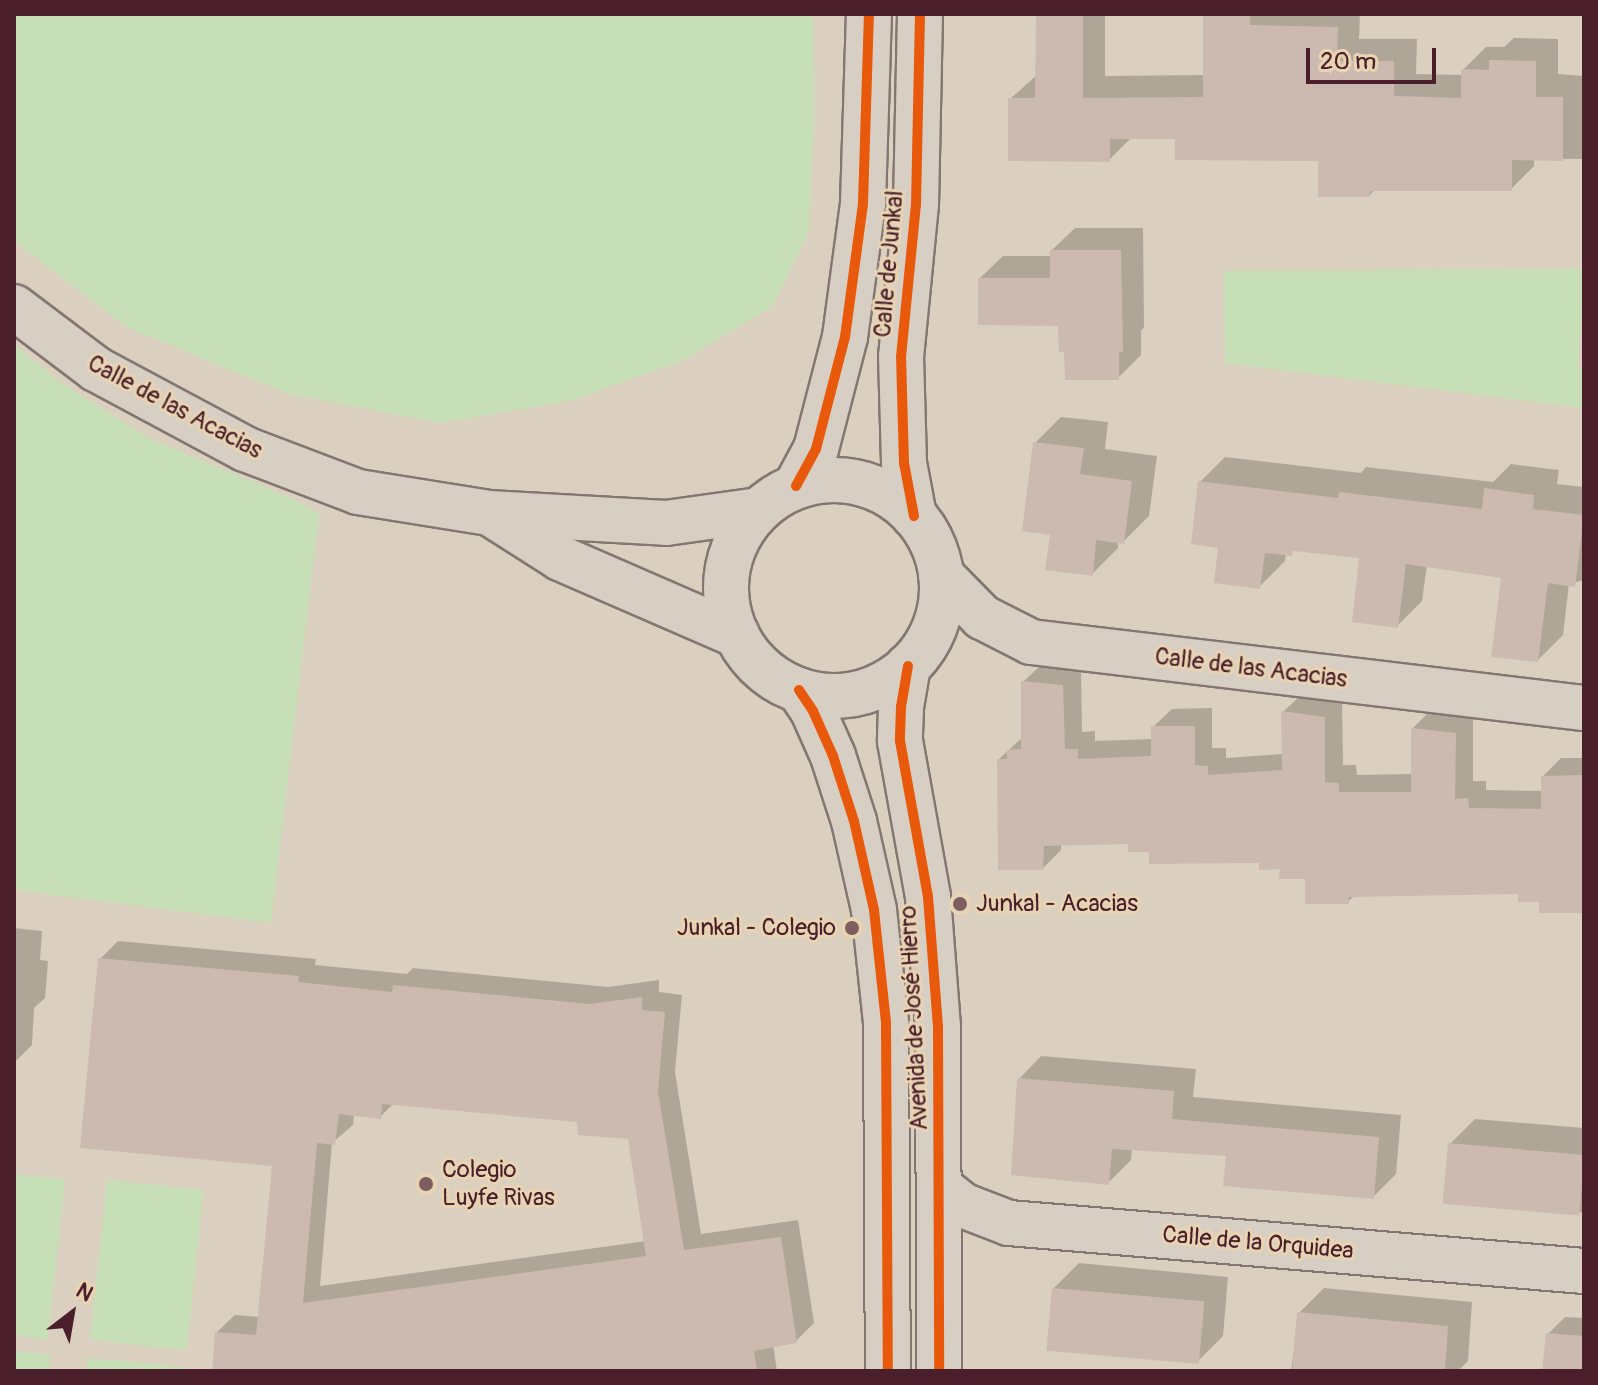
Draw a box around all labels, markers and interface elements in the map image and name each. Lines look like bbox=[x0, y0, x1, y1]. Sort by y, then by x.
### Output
scale bar bbox=[1310, 32, 1440, 82]
text: 20 m bbox=[1320, 47, 1376, 76]
street label: Calle de Junkal bbox=[868, 189, 910, 339]
street label: Calle de las Acacias bbox=[83, 349, 267, 465]
street label: Calle de las Acacias bbox=[1153, 642, 1349, 694]
place label: Junkal - Acacias bbox=[976, 890, 1138, 918]
marker: Junkal - Acacias bbox=[951, 895, 969, 913]
street label: Avenida de José Hierro bbox=[894, 905, 934, 1131]
place label: Junkal - Colegio bbox=[677, 914, 836, 942]
marker: Junkal - Colegio bbox=[843, 919, 861, 937]
place label: Colegio Luyfe Rivas bbox=[442, 1156, 555, 1212]
marker: Colegio Luyfe Rivas bbox=[417, 1175, 435, 1193]
street label: Calle de la Orquidea bbox=[1161, 1220, 1355, 1266]
north arrow bbox=[32, 1273, 112, 1353]
text: N bbox=[71, 1277, 98, 1308]

